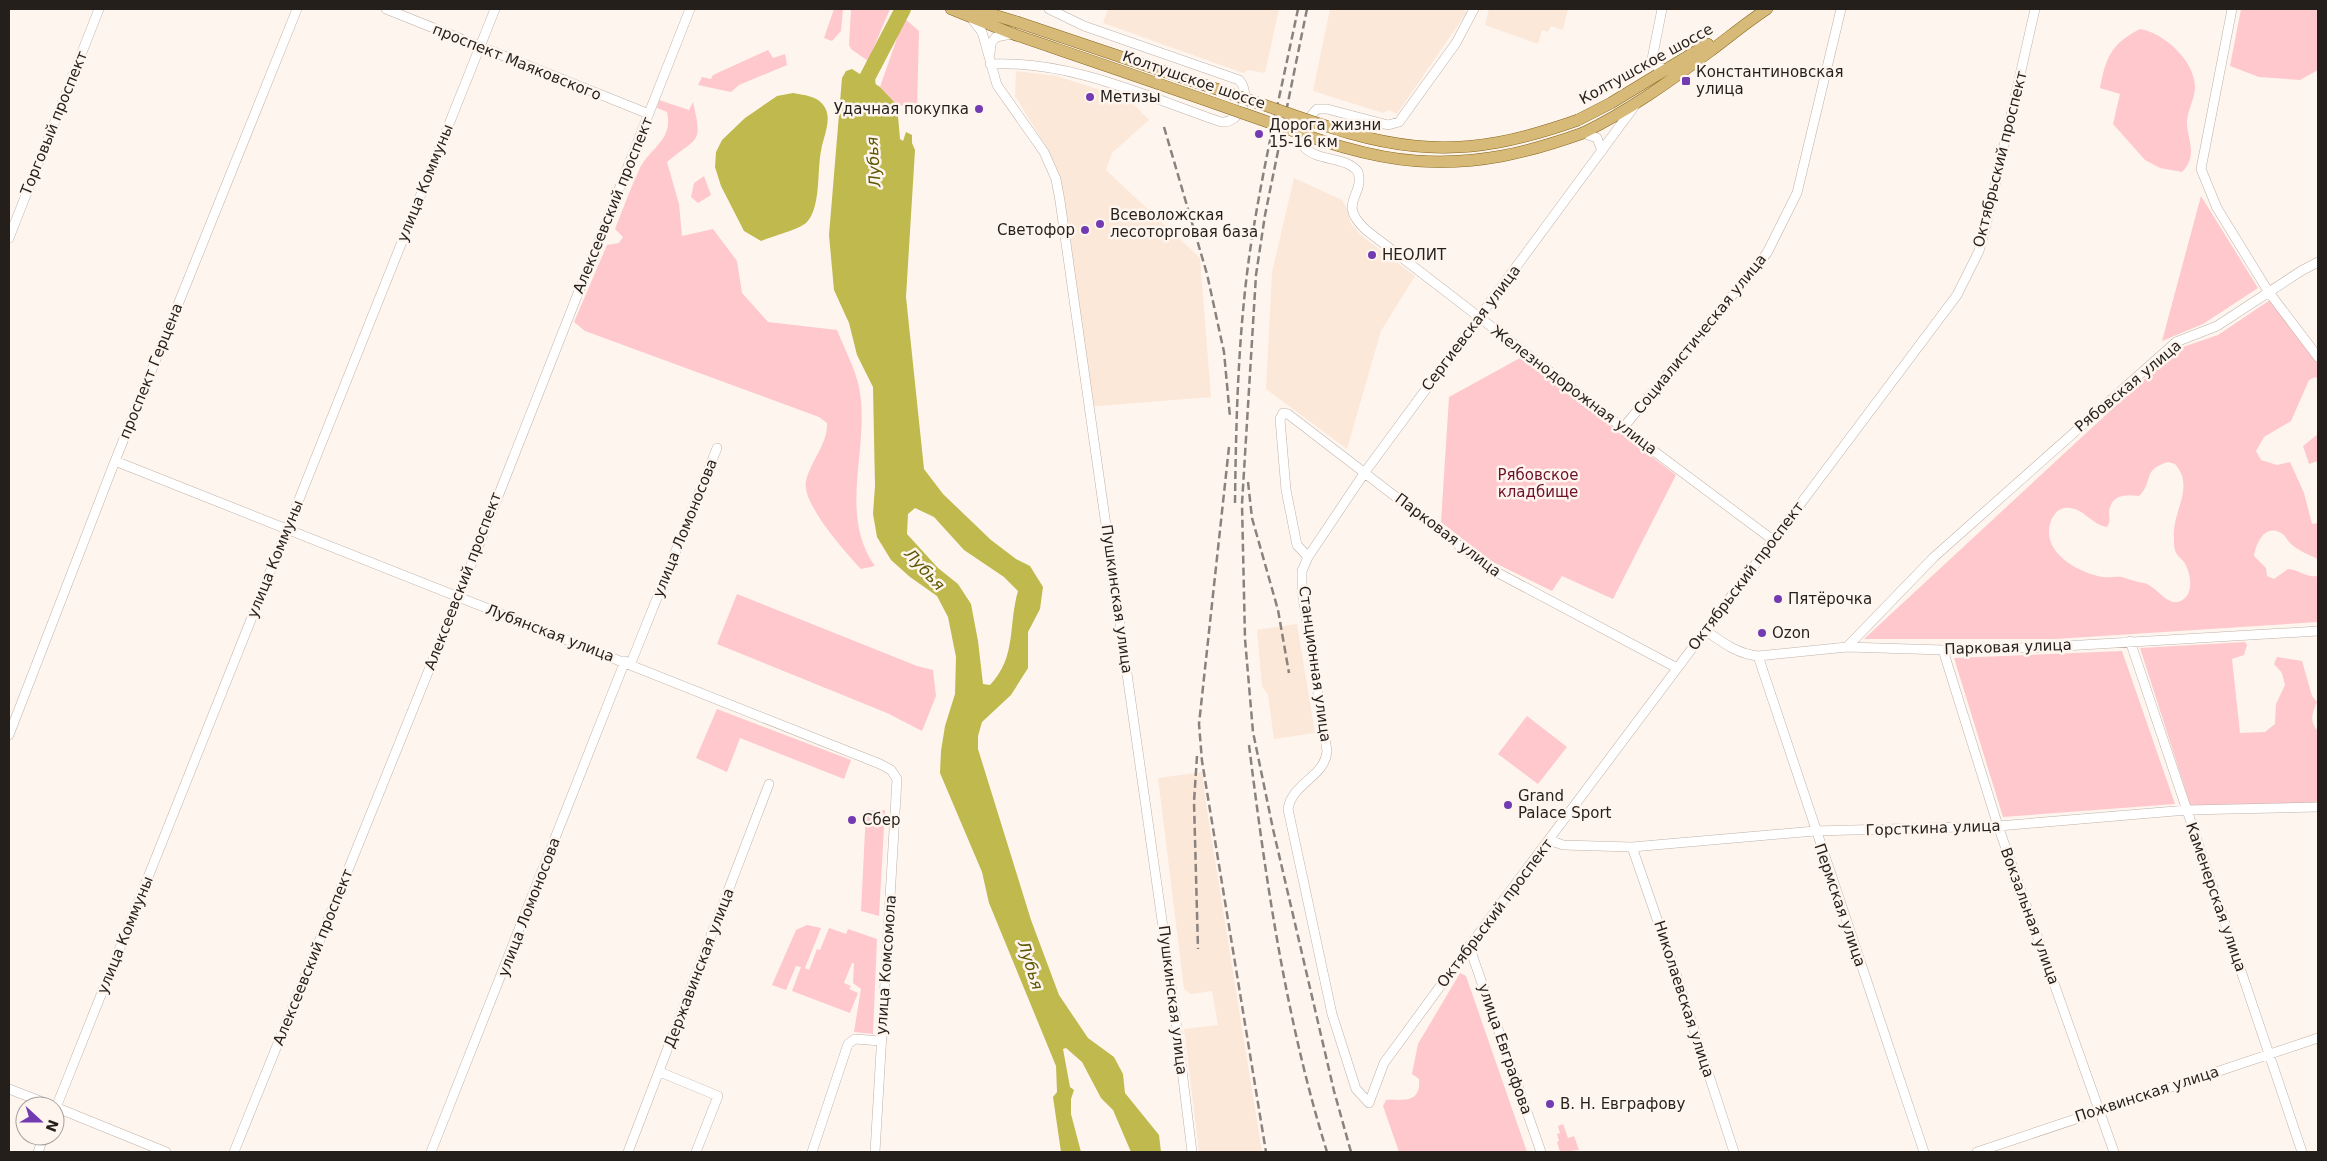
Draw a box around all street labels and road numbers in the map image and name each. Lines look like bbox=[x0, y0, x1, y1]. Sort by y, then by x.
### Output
street label: проспект Маяковского bbox=[430, 20, 604, 104]
street label: Колтушское шоссе bbox=[1576, 20, 1716, 108]
street label: Колтушское шоссе bbox=[1120, 47, 1268, 113]
street label: Торговый проспект bbox=[16, 48, 91, 199]
street label: Октябрьский проспект bbox=[1969, 69, 2031, 249]
street label: Алексеевский проспект bbox=[569, 114, 657, 296]
street label: улица Коммуны bbox=[393, 122, 457, 244]
street label: Социалистическая улица bbox=[1630, 250, 1770, 418]
street label: Сергиевская улица bbox=[1418, 262, 1524, 394]
street label: проспект Герцена bbox=[116, 301, 186, 441]
street label: Железнодорожная улица bbox=[1487, 322, 1661, 458]
street label: Рябовская улица bbox=[2071, 336, 2185, 436]
street label: улица Ломоносова bbox=[649, 456, 721, 600]
street label: Алексеевский проспект bbox=[421, 489, 505, 672]
street label: Парковая улица bbox=[1392, 489, 1504, 581]
street label: улица Коммуны bbox=[243, 498, 307, 620]
street label: Октябрьский проспект bbox=[1684, 498, 1808, 654]
street label: Пушкинская улица bbox=[1098, 523, 1136, 675]
street label: Станционная улица bbox=[1295, 585, 1335, 743]
street label: Лубянская улица bbox=[483, 600, 617, 666]
street label: Парковая улица bbox=[1944, 636, 2072, 658]
street label: Горсткина улица bbox=[1865, 817, 2001, 839]
street label: Каменерская улица bbox=[2182, 820, 2250, 974]
street label: улица Ломоносова bbox=[494, 835, 564, 979]
street label: Октябрьский проспект bbox=[1433, 835, 1557, 991]
street label: Пермская улица bbox=[1810, 841, 1870, 969]
street label: Вокзальная улица bbox=[1997, 845, 2063, 987]
street label: Алексеевский проспект bbox=[269, 866, 357, 1048]
street label: улица Коммуны bbox=[93, 874, 157, 996]
street label: Державинская улица bbox=[660, 886, 738, 1050]
street label: улица Комсомола bbox=[872, 894, 900, 1036]
street label: Николаевская улица bbox=[1650, 918, 1718, 1080]
street label: Пушкинская улица bbox=[1155, 924, 1191, 1076]
street label: улица Евграфова bbox=[1474, 981, 1536, 1117]
street label: Пожвинская улица bbox=[2073, 1062, 2221, 1126]

